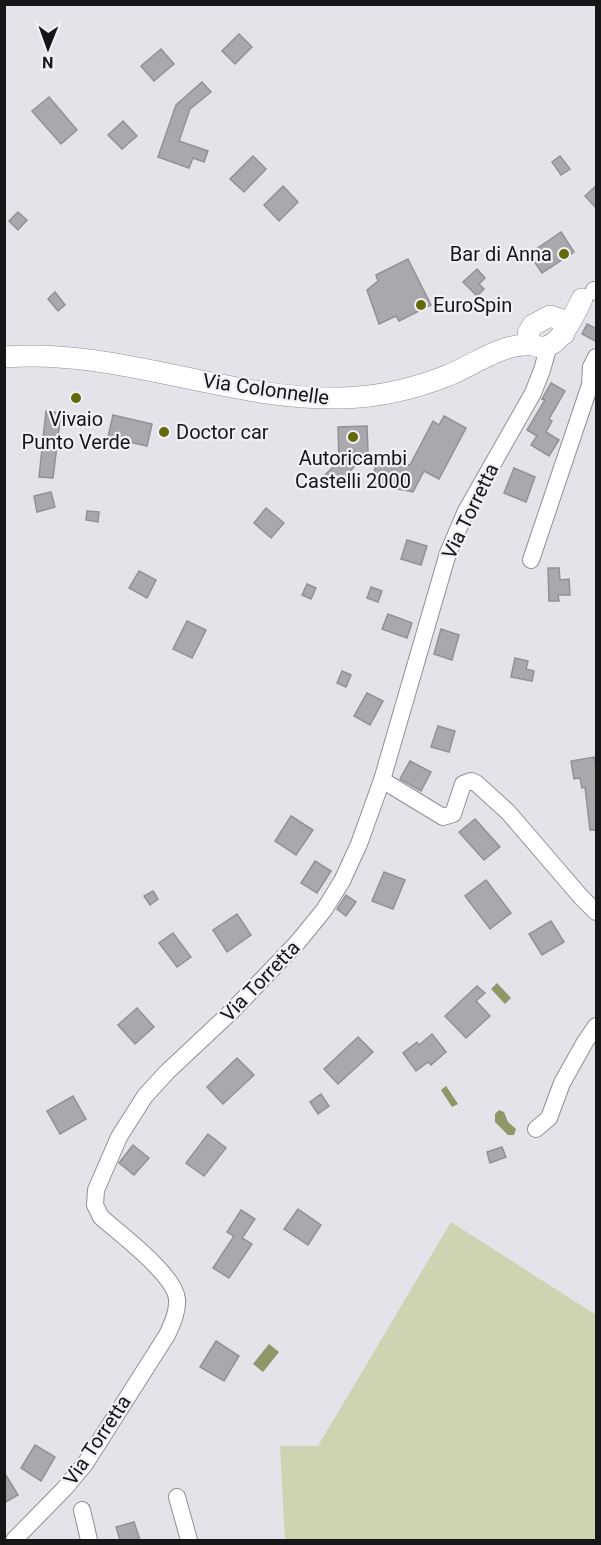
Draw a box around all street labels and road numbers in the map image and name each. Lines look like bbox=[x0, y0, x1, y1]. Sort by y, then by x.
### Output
street label: Via Colonnelle bbox=[201, 368, 331, 410]
street label: Via Torretta bbox=[437, 459, 503, 563]
street label: Via Torretta bbox=[215, 935, 305, 1027]
street label: Via Torretta bbox=[58, 1390, 136, 1490]

